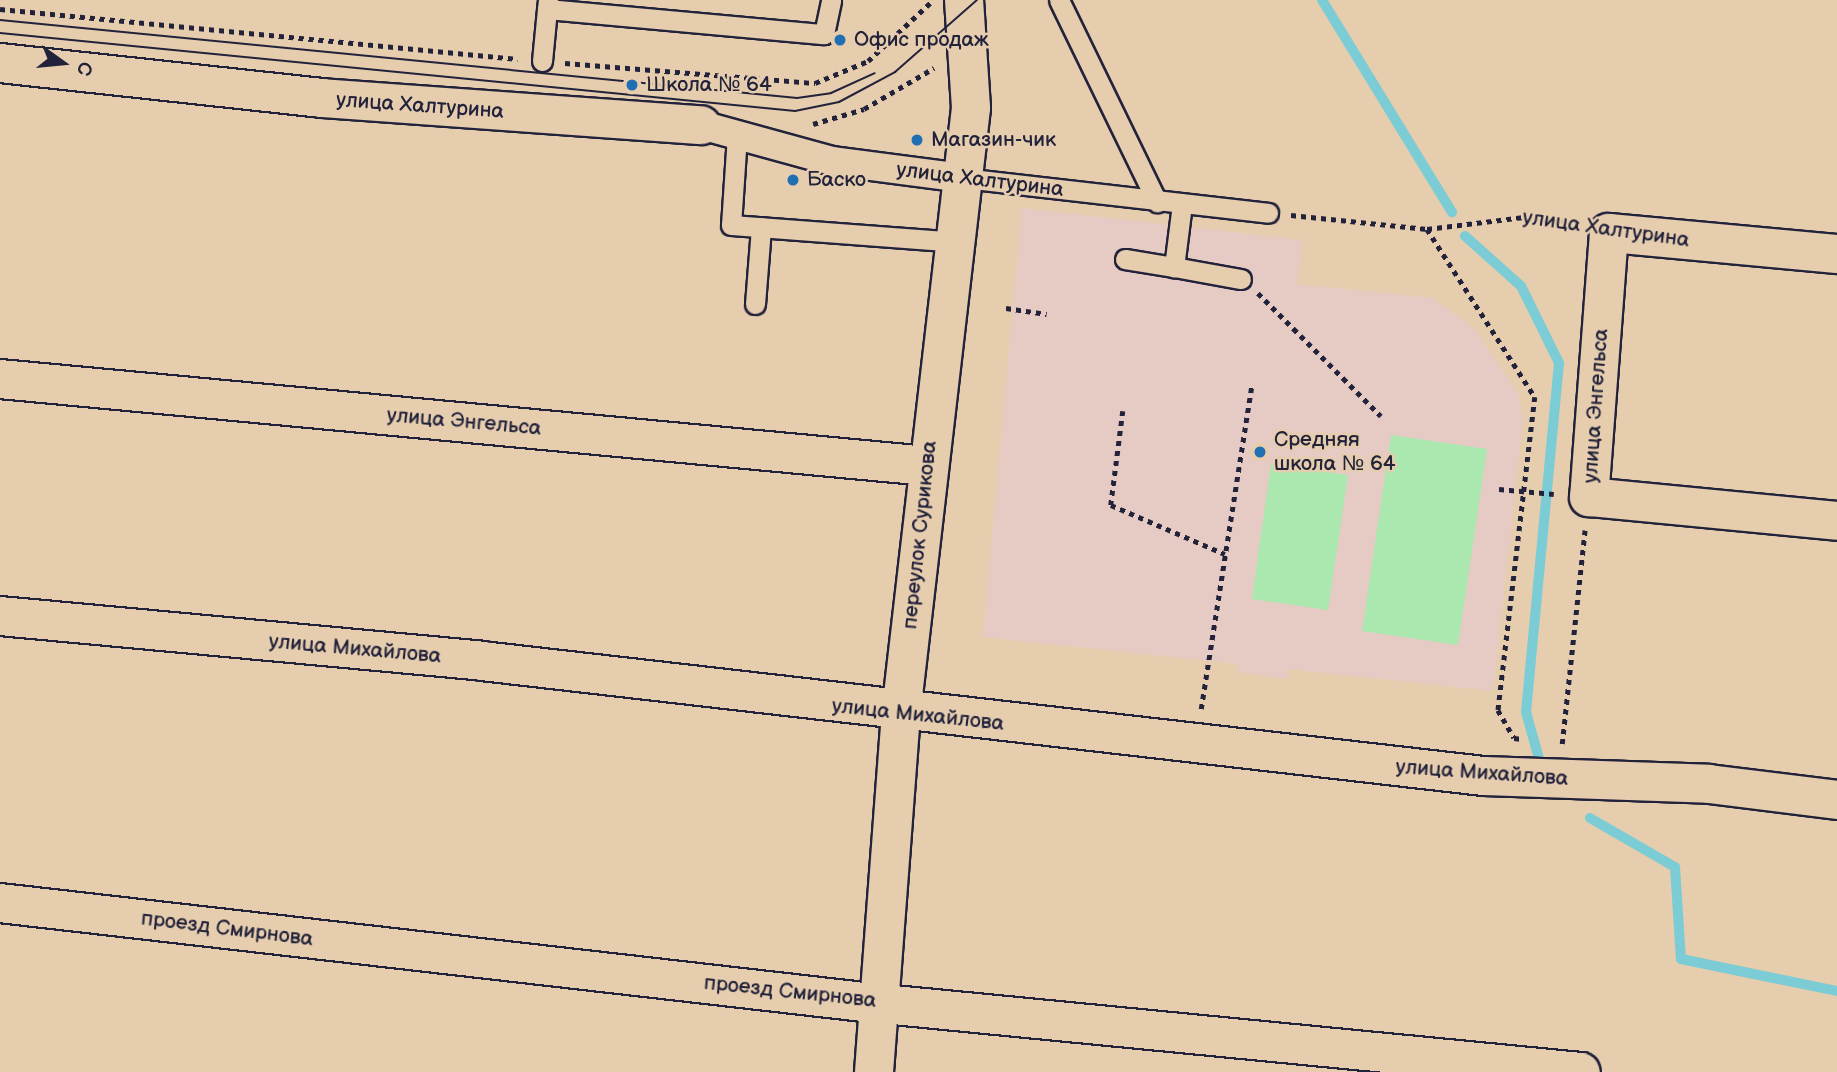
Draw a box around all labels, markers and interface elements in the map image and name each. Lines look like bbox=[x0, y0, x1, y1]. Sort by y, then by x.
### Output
place label: Офис продаж bbox=[854, 27, 989, 53]
north arrow bbox=[28, 28, 98, 98]
marker: Офис продаж bbox=[832, 32, 848, 48]
text: С bbox=[71, 59, 97, 78]
place label: Школа № 64 bbox=[646, 72, 772, 98]
marker: Школа № 64 bbox=[624, 77, 640, 93]
street label: улица Халтурина bbox=[335, 88, 505, 124]
place label: Магазин-чик bbox=[931, 127, 1056, 153]
marker: Магазин-чик bbox=[909, 132, 925, 148]
street label: улица Халтурина bbox=[895, 157, 1065, 203]
place label: Баско bbox=[807, 167, 866, 193]
marker: Баско bbox=[785, 172, 801, 188]
street label: улица Халтурина bbox=[1521, 205, 1691, 253]
street label: улица Энгельса bbox=[1578, 328, 1614, 484]
street label: улица Энгельса bbox=[386, 403, 542, 441]
place label: Средняя школа № 64 bbox=[1274, 427, 1396, 477]
street label: переулок Сурикова bbox=[898, 439, 942, 631]
marker: Средняя школа № 64 bbox=[1252, 444, 1268, 460]
street label: улица Михайлова bbox=[268, 629, 442, 669]
street label: улица Михайлова bbox=[831, 693, 1005, 737]
street label: улица Михайлова bbox=[1395, 754, 1569, 792]
street label: проезд Смирнова bbox=[140, 906, 314, 952]
street label: проезд Смирнова bbox=[703, 970, 877, 1014]

